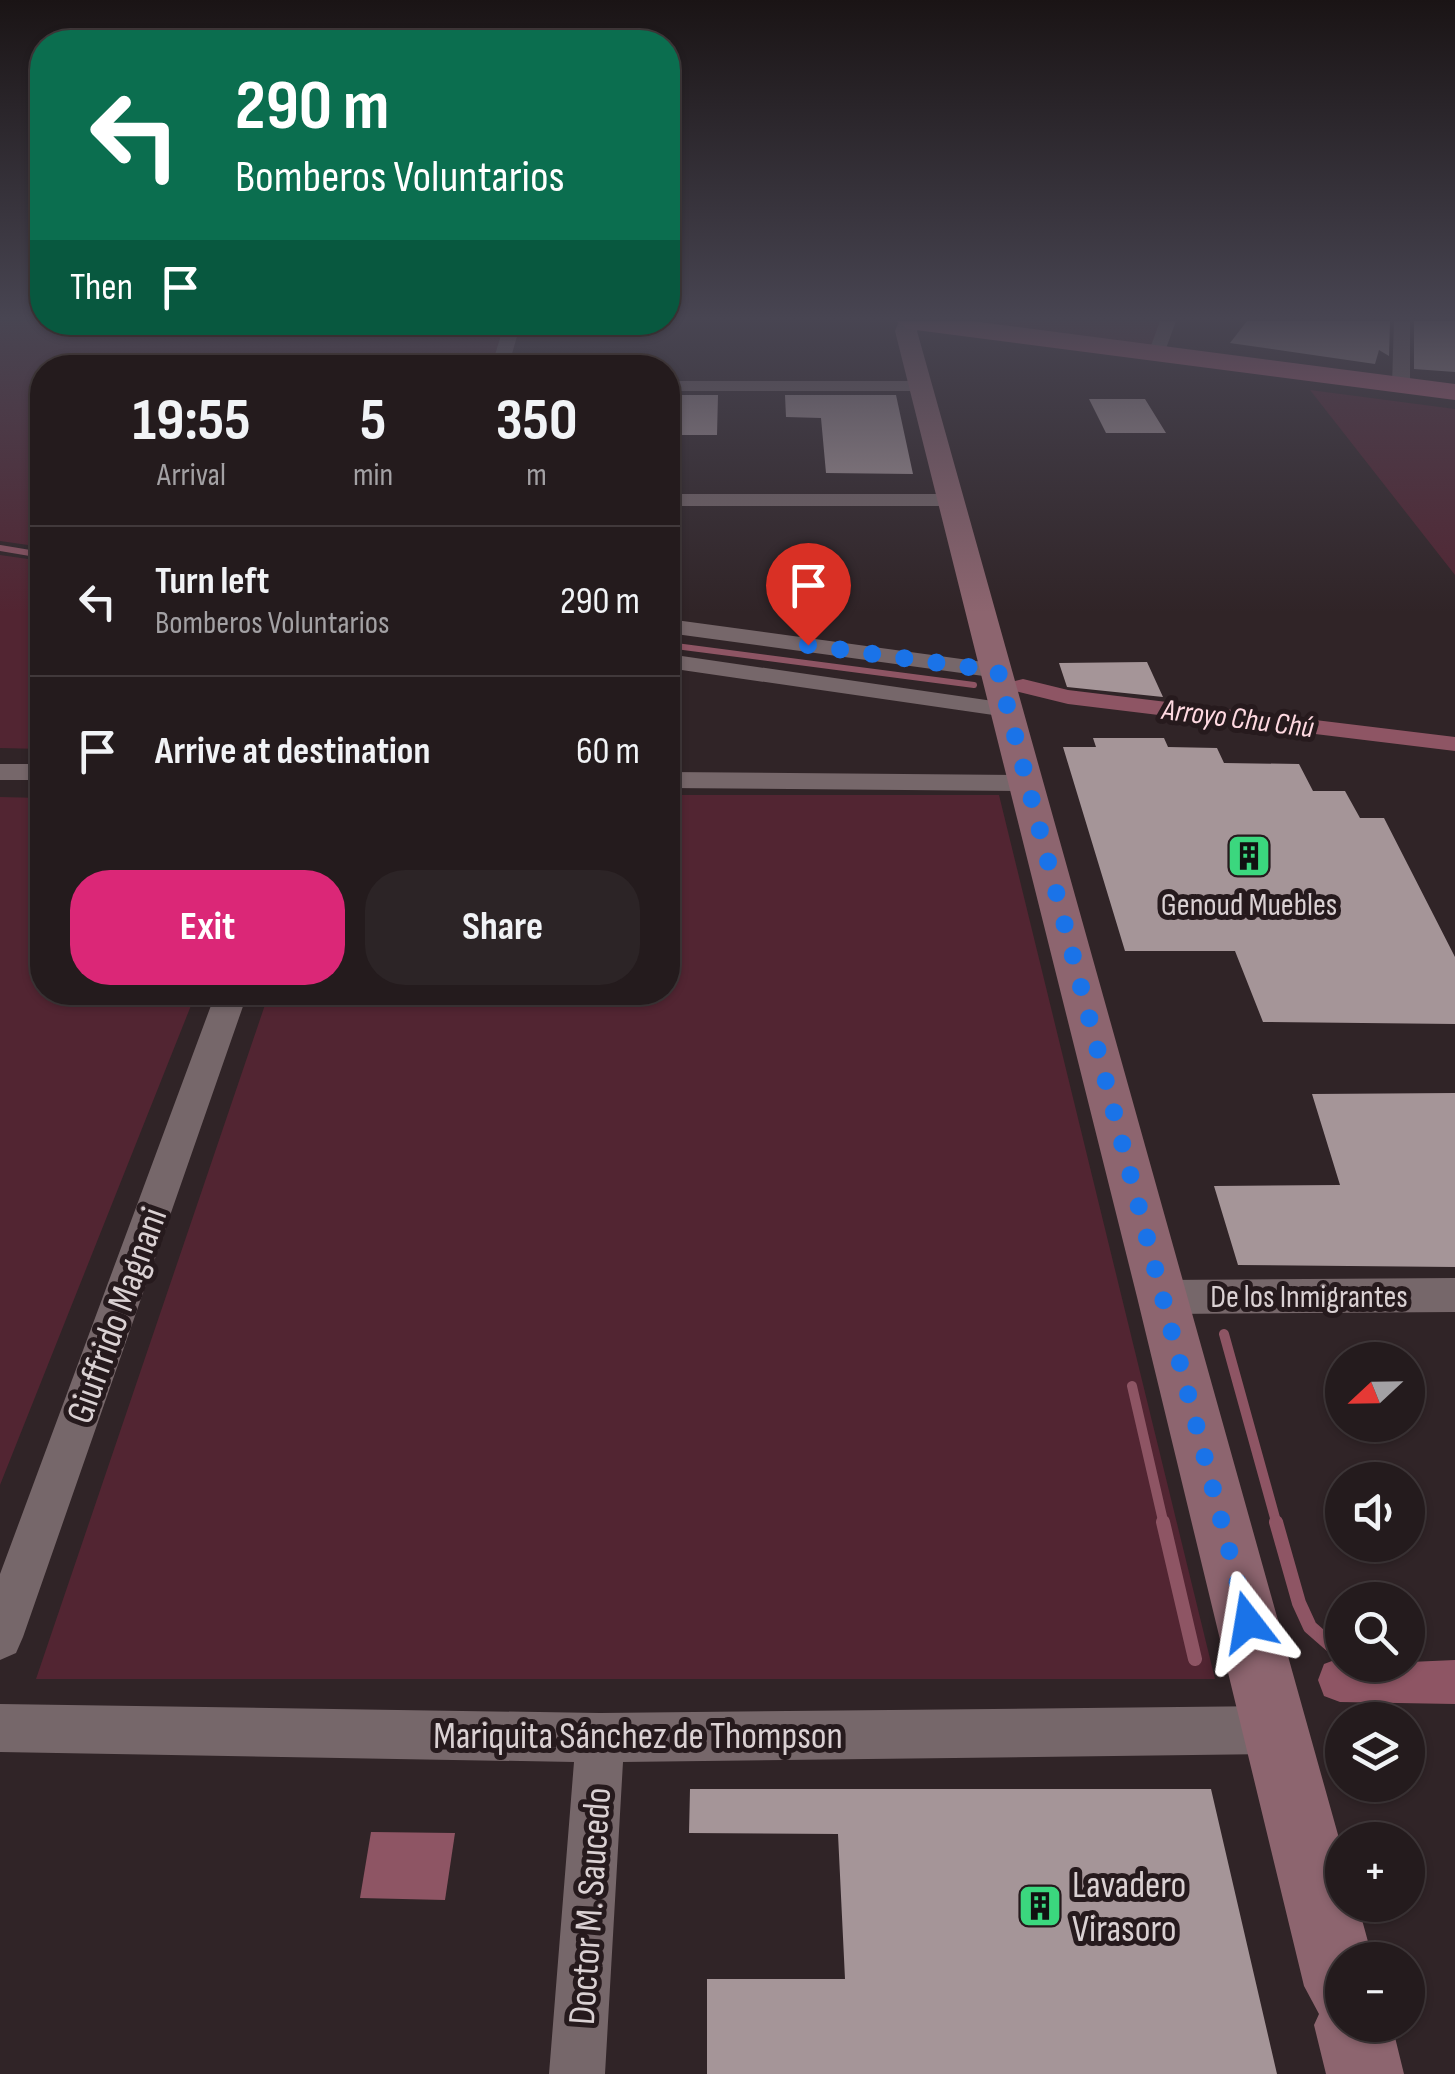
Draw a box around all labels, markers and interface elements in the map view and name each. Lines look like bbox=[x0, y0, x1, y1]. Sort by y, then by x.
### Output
text: 290 m bbox=[235, 65, 390, 149]
icon: left bbox=[70, 70, 200, 200]
text: Bomberos Voluntarios bbox=[235, 150, 565, 205]
icon: arrive bbox=[153, 260, 208, 315]
text: Then bbox=[70, 265, 133, 310]
text: 19:55 bbox=[132, 385, 251, 457]
text: 5 bbox=[360, 385, 386, 457]
text: 350 bbox=[496, 385, 577, 457]
text: Arrival bbox=[157, 456, 226, 495]
text: min bbox=[353, 456, 393, 495]
text: m bbox=[526, 456, 547, 495]
pin bbox=[766, 543, 851, 646]
icon: arrive bbox=[781, 558, 836, 613]
text: Turn left bbox=[155, 559, 269, 604]
icon: left bbox=[70, 574, 125, 629]
text: 290 m bbox=[560, 579, 640, 624]
text: Bomberos Voluntarios bbox=[155, 604, 390, 643]
water label: Arroyo Chu Chú bbox=[1159, 692, 1316, 746]
icon: arrive bbox=[70, 724, 125, 779]
text: Arrive at destination bbox=[155, 729, 430, 774]
text: 60 m bbox=[576, 729, 640, 774]
building icon: Genoud Muebles bbox=[1226, 833, 1272, 879]
button: Exit bbox=[70, 870, 345, 985]
button: Share bbox=[365, 870, 640, 985]
place label: Genoud Muebles bbox=[1161, 886, 1337, 925]
street label: Giuffrido Magnani bbox=[58, 1202, 177, 1429]
street label: De los Inmigrantes bbox=[1210, 1278, 1408, 1317]
north arrow bbox=[1325, 1342, 1425, 1442]
map controls bbox=[1325, 1342, 1425, 2042]
button: sound bbox=[1325, 1462, 1425, 1562]
position arrow bbox=[1196, 1570, 1300, 1674]
button: search bbox=[1325, 1582, 1425, 1682]
button: layers bbox=[1325, 1702, 1425, 1802]
street label: Mariquita Sánchez de Thompson bbox=[433, 1714, 843, 1759]
street label: Doctor M. Saucedo bbox=[560, 1786, 621, 2026]
button: + bbox=[1325, 1822, 1425, 1922]
place label: Lavadero Virasoro bbox=[1072, 1863, 1186, 1952]
building icon: Lavadero Virasoro bbox=[1017, 1883, 1063, 1929]
button: − bbox=[1325, 1942, 1425, 2042]

